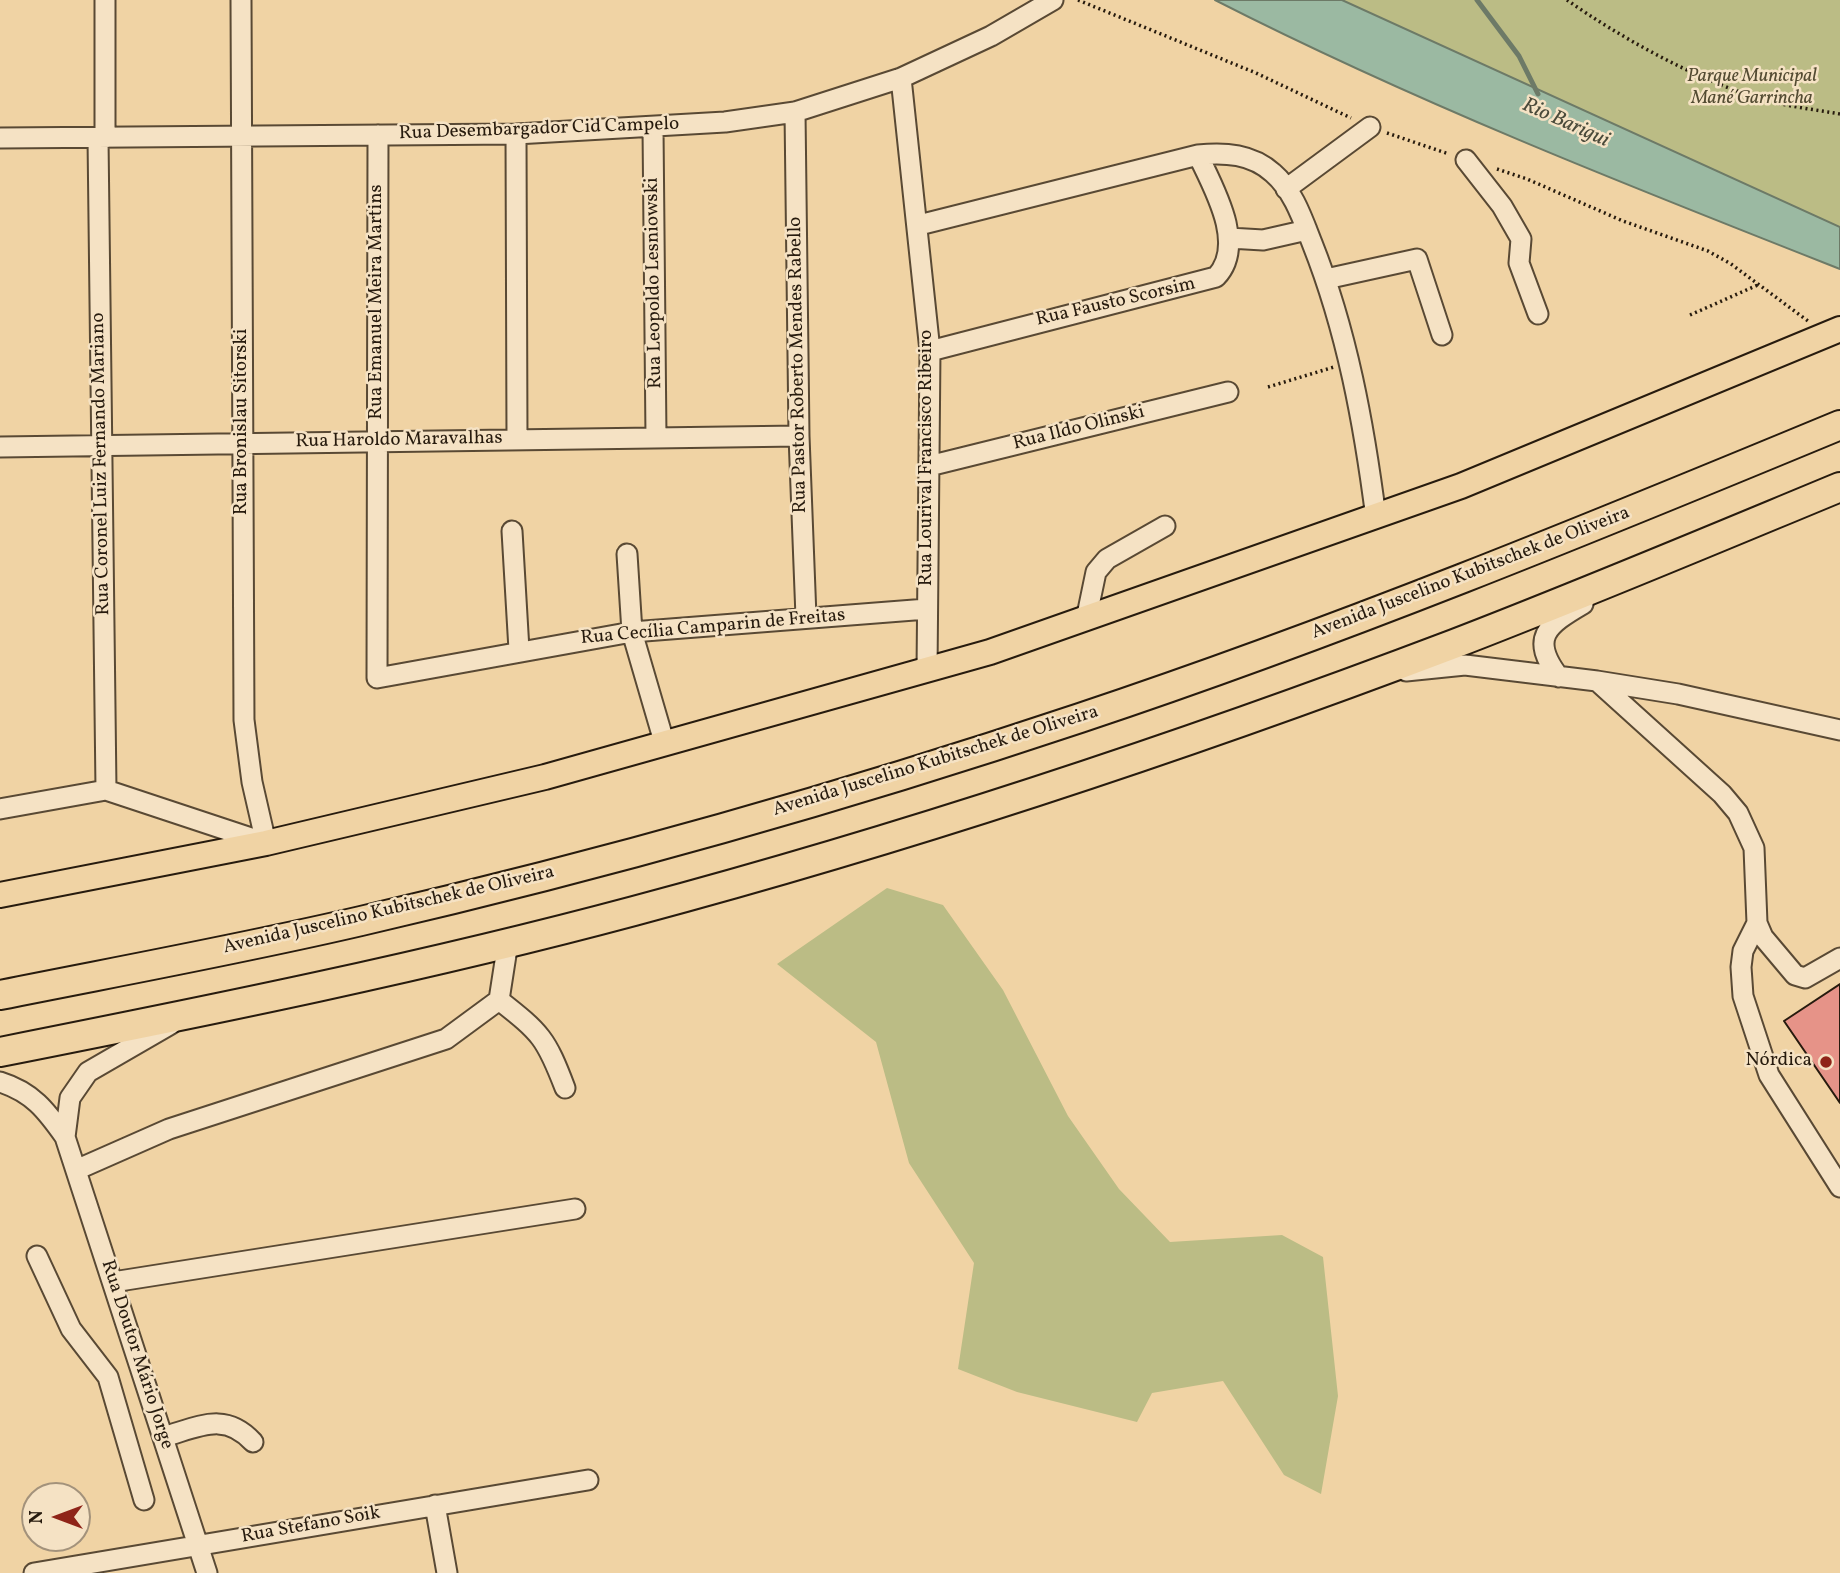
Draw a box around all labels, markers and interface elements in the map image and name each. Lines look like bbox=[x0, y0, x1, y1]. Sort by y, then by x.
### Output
park label: Parque Municipal Mané Garrincha bbox=[1687, 67, 1817, 111]
water label: Rio Barigui bbox=[1518, 94, 1612, 154]
street label: Rua Desembargador Cid Campelo bbox=[398, 114, 680, 146]
street label: Rua Leopoldo Lesniowski bbox=[642, 177, 668, 389]
street label: Rua Emanuel Meira Martins bbox=[367, 184, 389, 420]
street label: Rua Pastor Roberto Mendes Rabello bbox=[785, 216, 813, 514]
street label: Rua Fausto Scorsim bbox=[1034, 274, 1198, 332]
street label: Rua Coronel Luiz Fernando Mariano bbox=[88, 312, 116, 616]
street label: Rua Bronislau Sitorski bbox=[232, 329, 254, 515]
street label: Rua Lourival Francisco Ribeiro bbox=[917, 330, 939, 586]
street label: Rua Ildo Olinski bbox=[1011, 402, 1147, 456]
street label: Rua Haroldo Maravalhas bbox=[295, 428, 503, 454]
street label: Avenida Juscelino Kubitschek de Oliveira bbox=[1309, 503, 1633, 645]
street label: Rua Cecília Camparin de Freitas bbox=[580, 605, 846, 651]
street label: Avenida Juscelino Kubitschek de Oliveira bbox=[770, 702, 1102, 822]
street label: Avenida Juscelino Kubitschek de Oliveira bbox=[221, 862, 557, 960]
place label: Nórdica bbox=[1745, 1051, 1812, 1073]
marker: Nórdica bbox=[1818, 1054, 1834, 1070]
street label: Rua Doutor Mário Jorge bbox=[95, 1257, 177, 1453]
north arrow bbox=[21, 1482, 91, 1552]
street label: Rua Stefano Soik bbox=[240, 1503, 382, 1549]
text: N bbox=[24, 1510, 50, 1524]

